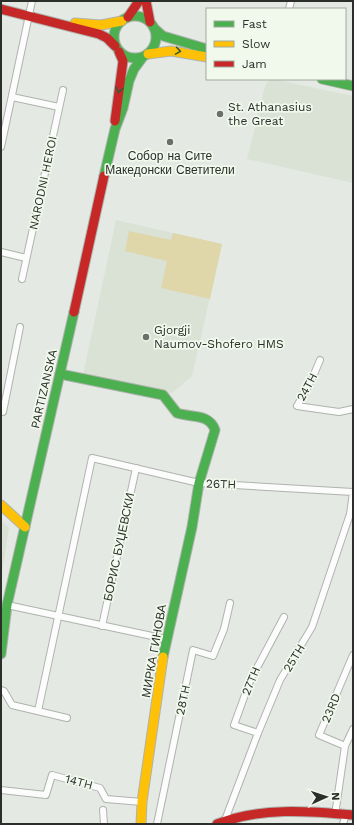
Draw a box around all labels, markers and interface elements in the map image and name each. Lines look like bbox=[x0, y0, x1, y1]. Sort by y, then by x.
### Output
legend bbox=[206, 8, 346, 80]
text: Fast bbox=[242, 17, 267, 31]
text: Slow bbox=[242, 37, 270, 51]
one-way arrow bbox=[174, 46, 181, 55]
text: Jam bbox=[242, 57, 267, 71]
one-way arrow bbox=[115, 87, 124, 93]
place label: St. Athanasius the Great bbox=[228, 100, 312, 128]
marker: St. Athanasius the Great bbox=[215, 109, 225, 119]
street label: NARODNI HEROI bbox=[26, 135, 60, 231]
marker: Собор на Сите Македонски Светители bbox=[165, 137, 175, 147]
place label: Собор на Сите Македонски Светители bbox=[105, 149, 235, 177]
place label: Gjorgji Naumov-Shofero HMS bbox=[154, 323, 284, 351]
marker: Gjorgji Naumov-Shofero HMS bbox=[141, 332, 151, 342]
street label: PARTIZANSKA bbox=[28, 348, 60, 430]
street label: 24TH bbox=[294, 371, 320, 403]
street label: 26TH bbox=[206, 476, 236, 492]
street label: БОРИС БУЏЕВСКИ bbox=[101, 492, 137, 602]
street label: МИРКА ГИНОВА bbox=[139, 603, 169, 699]
street label: 25TH bbox=[280, 642, 308, 674]
street label: 27TH bbox=[239, 665, 263, 697]
street label: 28TH bbox=[173, 684, 193, 716]
street label: 23RD bbox=[319, 691, 343, 725]
street label: 14TH bbox=[64, 772, 94, 792]
north arrow bbox=[306, 777, 346, 817]
text: N bbox=[329, 792, 342, 801]

